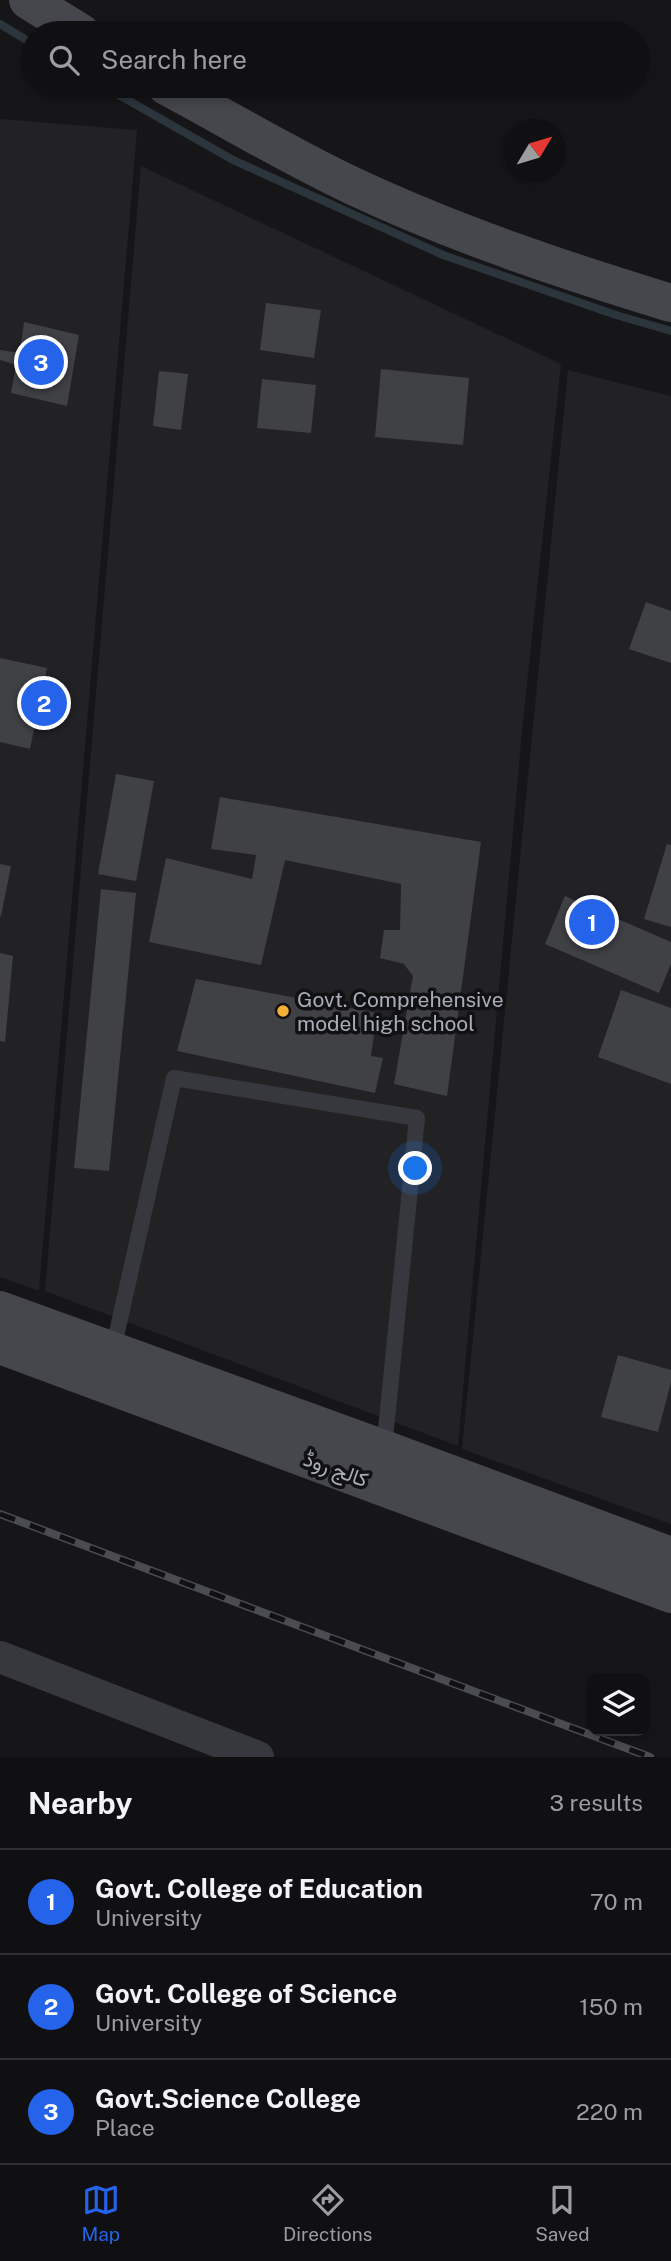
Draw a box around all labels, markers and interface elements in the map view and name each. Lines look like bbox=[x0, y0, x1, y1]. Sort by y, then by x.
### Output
search box bbox=[21, 21, 650, 98]
icon: search bbox=[45, 41, 83, 79]
text: Search here bbox=[101, 44, 247, 75]
north arrow bbox=[503, 119, 566, 182]
pin: 3 bbox=[18, 336, 64, 388]
pin: 2 bbox=[21, 677, 67, 729]
pin: 1 bbox=[569, 896, 615, 948]
place label: Govt. Comprehensive model high school bbox=[297, 987, 504, 1036]
marker: Govt. Comprehensive model high school bbox=[275, 1003, 291, 1019]
your location bbox=[398, 1151, 432, 1185]
street label: کالج روڈ bbox=[300, 1446, 372, 1494]
map controls bbox=[587, 1673, 650, 1736]
button: layers bbox=[587, 1673, 650, 1736]
text: Nearby bbox=[28, 1785, 132, 1821]
text: 3 results bbox=[549, 1789, 643, 1816]
text: Govt. College of Education bbox=[95, 1873, 423, 1904]
text: 1 bbox=[46, 1888, 56, 1915]
text: 70 m bbox=[590, 1888, 643, 1915]
text: University bbox=[95, 1904, 202, 1931]
text: Govt. College of Science bbox=[95, 1978, 397, 2009]
text: 2 bbox=[44, 1993, 58, 2020]
text: 150 m bbox=[579, 1993, 643, 2020]
text: University bbox=[95, 2009, 202, 2036]
text: Govt.Science College bbox=[95, 2083, 361, 2114]
text: 3 bbox=[43, 2098, 59, 2125]
text: 220 m bbox=[576, 2098, 643, 2125]
text: Place bbox=[95, 2114, 155, 2141]
tab: Map bbox=[81, 2181, 120, 2245]
tab: Directions bbox=[283, 2181, 372, 2245]
tab: Saved bbox=[535, 2181, 590, 2245]

